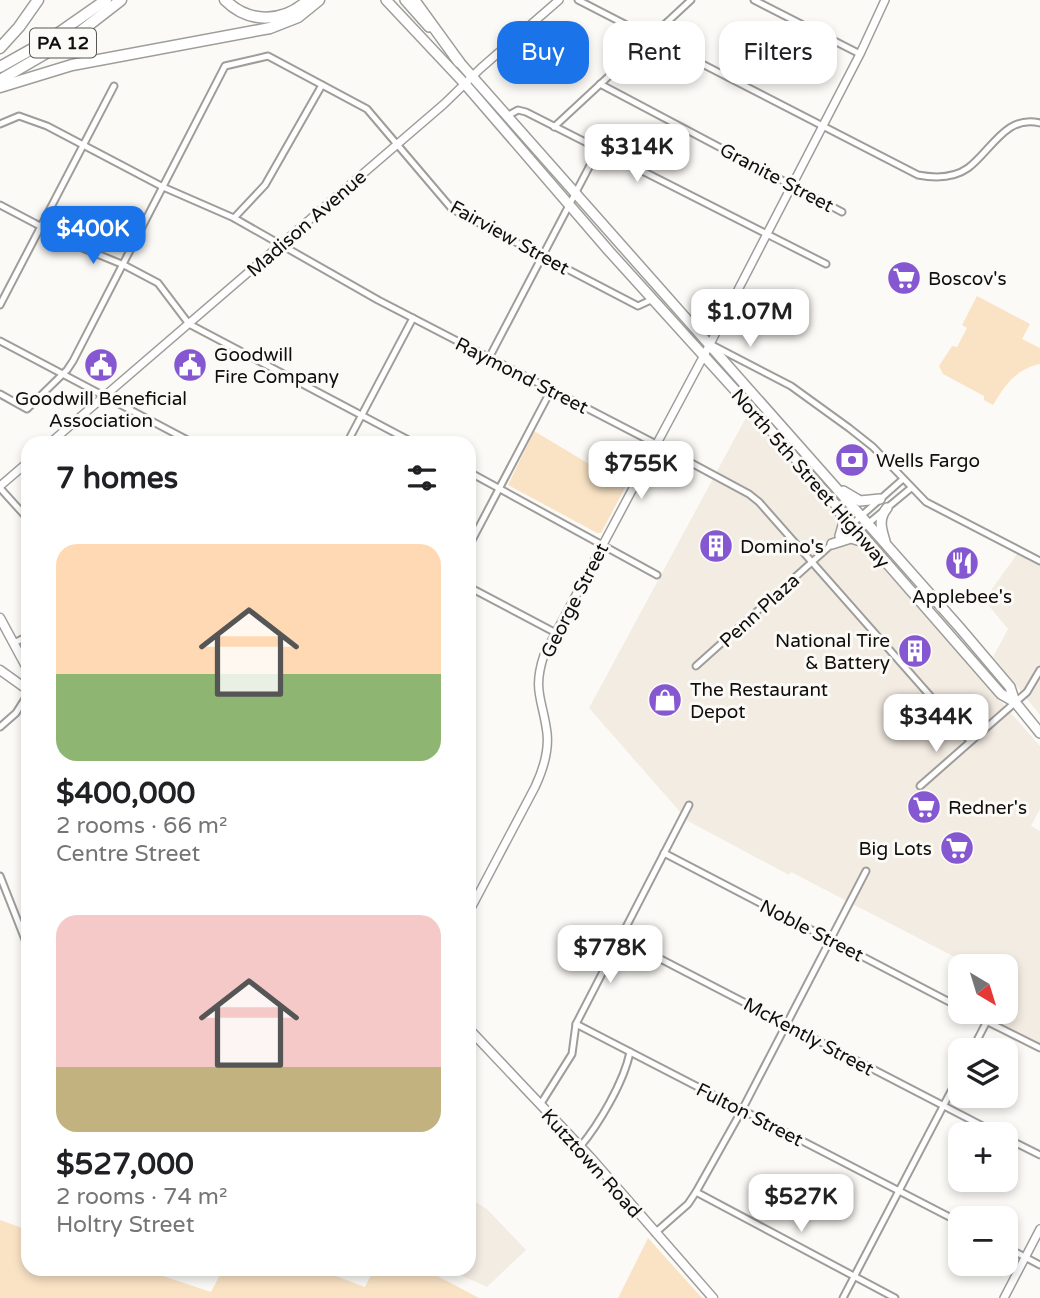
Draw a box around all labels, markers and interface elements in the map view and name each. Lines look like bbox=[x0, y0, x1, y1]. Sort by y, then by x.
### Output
chip: Buy bbox=[497, 21, 589, 84]
chip: Rent bbox=[603, 21, 705, 84]
chip: Filters bbox=[719, 21, 837, 84]
road number: PA 12 bbox=[30, 28, 96, 58]
pin: $314K bbox=[588, 124, 686, 184]
text: $314K bbox=[601, 133, 673, 161]
street label: Granite Street bbox=[716, 139, 837, 217]
street label: Madison Avenue bbox=[242, 166, 371, 282]
street label: Fairview Street bbox=[446, 196, 573, 280]
pin: $400K bbox=[44, 206, 142, 266]
text: $400K bbox=[57, 215, 129, 243]
supermarket icon: Boscov's bbox=[885, 259, 923, 297]
place label: Boscov's bbox=[928, 268, 1007, 290]
pin: $1.07M bbox=[693, 290, 807, 349]
text: $1.07M bbox=[707, 298, 793, 326]
street label: Raymond Street bbox=[451, 333, 592, 419]
place label: Goodwill Fire Company bbox=[214, 344, 339, 388]
public building icon: Goodwill Beneficial Association bbox=[82, 346, 120, 384]
public building icon: Goodwill Fire Company bbox=[171, 346, 209, 384]
street label: North 5th Street Highway bbox=[726, 384, 894, 573]
place label: Goodwill Beneficial Association bbox=[15, 388, 187, 432]
bank icon: Wells Fargo bbox=[833, 441, 871, 479]
pin: $755K bbox=[592, 442, 690, 501]
text: $755K bbox=[605, 450, 677, 478]
place label: Wells Fargo bbox=[876, 450, 980, 472]
icon: filters bbox=[403, 459, 441, 497]
text: 7 homes bbox=[56, 460, 178, 497]
building icon: Domino's bbox=[697, 527, 735, 565]
place label: Domino's bbox=[740, 536, 824, 558]
street label: George Street bbox=[537, 539, 613, 661]
restaurant icon: Applebee's bbox=[943, 544, 981, 582]
street label: Penn Plaza bbox=[715, 569, 804, 652]
place label: Applebee's bbox=[912, 586, 1012, 608]
icon: home bbox=[186, 589, 312, 715]
place label: National Tire & Battery bbox=[775, 630, 890, 674]
building icon: National Tire & Battery bbox=[896, 632, 934, 670]
place label: The Restaurant Depot bbox=[690, 679, 828, 723]
shop icon: The Restaurant Depot bbox=[646, 681, 684, 719]
pin: $344K bbox=[887, 694, 985, 754]
text: $344K bbox=[900, 703, 972, 731]
text: $400,000 bbox=[56, 775, 195, 812]
supermarket icon: Redner's bbox=[905, 788, 943, 826]
place label: Redner's bbox=[948, 797, 1027, 819]
text: 2 rooms · 66 m² bbox=[56, 812, 227, 840]
supermarket icon: Big Lots bbox=[938, 829, 976, 867]
place label: Big Lots bbox=[859, 838, 932, 860]
text: Centre Street bbox=[56, 840, 200, 868]
street label: Noble Street bbox=[756, 895, 867, 966]
pin: $778K bbox=[561, 926, 659, 985]
text: $778K bbox=[574, 934, 646, 962]
north arrow bbox=[948, 954, 1018, 1024]
map controls bbox=[948, 954, 1018, 1276]
icon: home bbox=[186, 960, 312, 1086]
street label: McKently Street bbox=[740, 993, 877, 1081]
button: layers bbox=[948, 1038, 1018, 1108]
street label: Fulton Street bbox=[693, 1079, 807, 1151]
street label: Kutztown Road bbox=[537, 1105, 646, 1223]
button: + bbox=[948, 1122, 1018, 1192]
text: $527,000 bbox=[56, 1146, 194, 1183]
pin: $527K bbox=[752, 1174, 850, 1234]
text: 2 rooms · 74 m² bbox=[56, 1183, 227, 1211]
text: $527K bbox=[765, 1183, 837, 1211]
button: − bbox=[948, 1206, 1018, 1276]
text: Holtry Street bbox=[56, 1211, 194, 1239]

